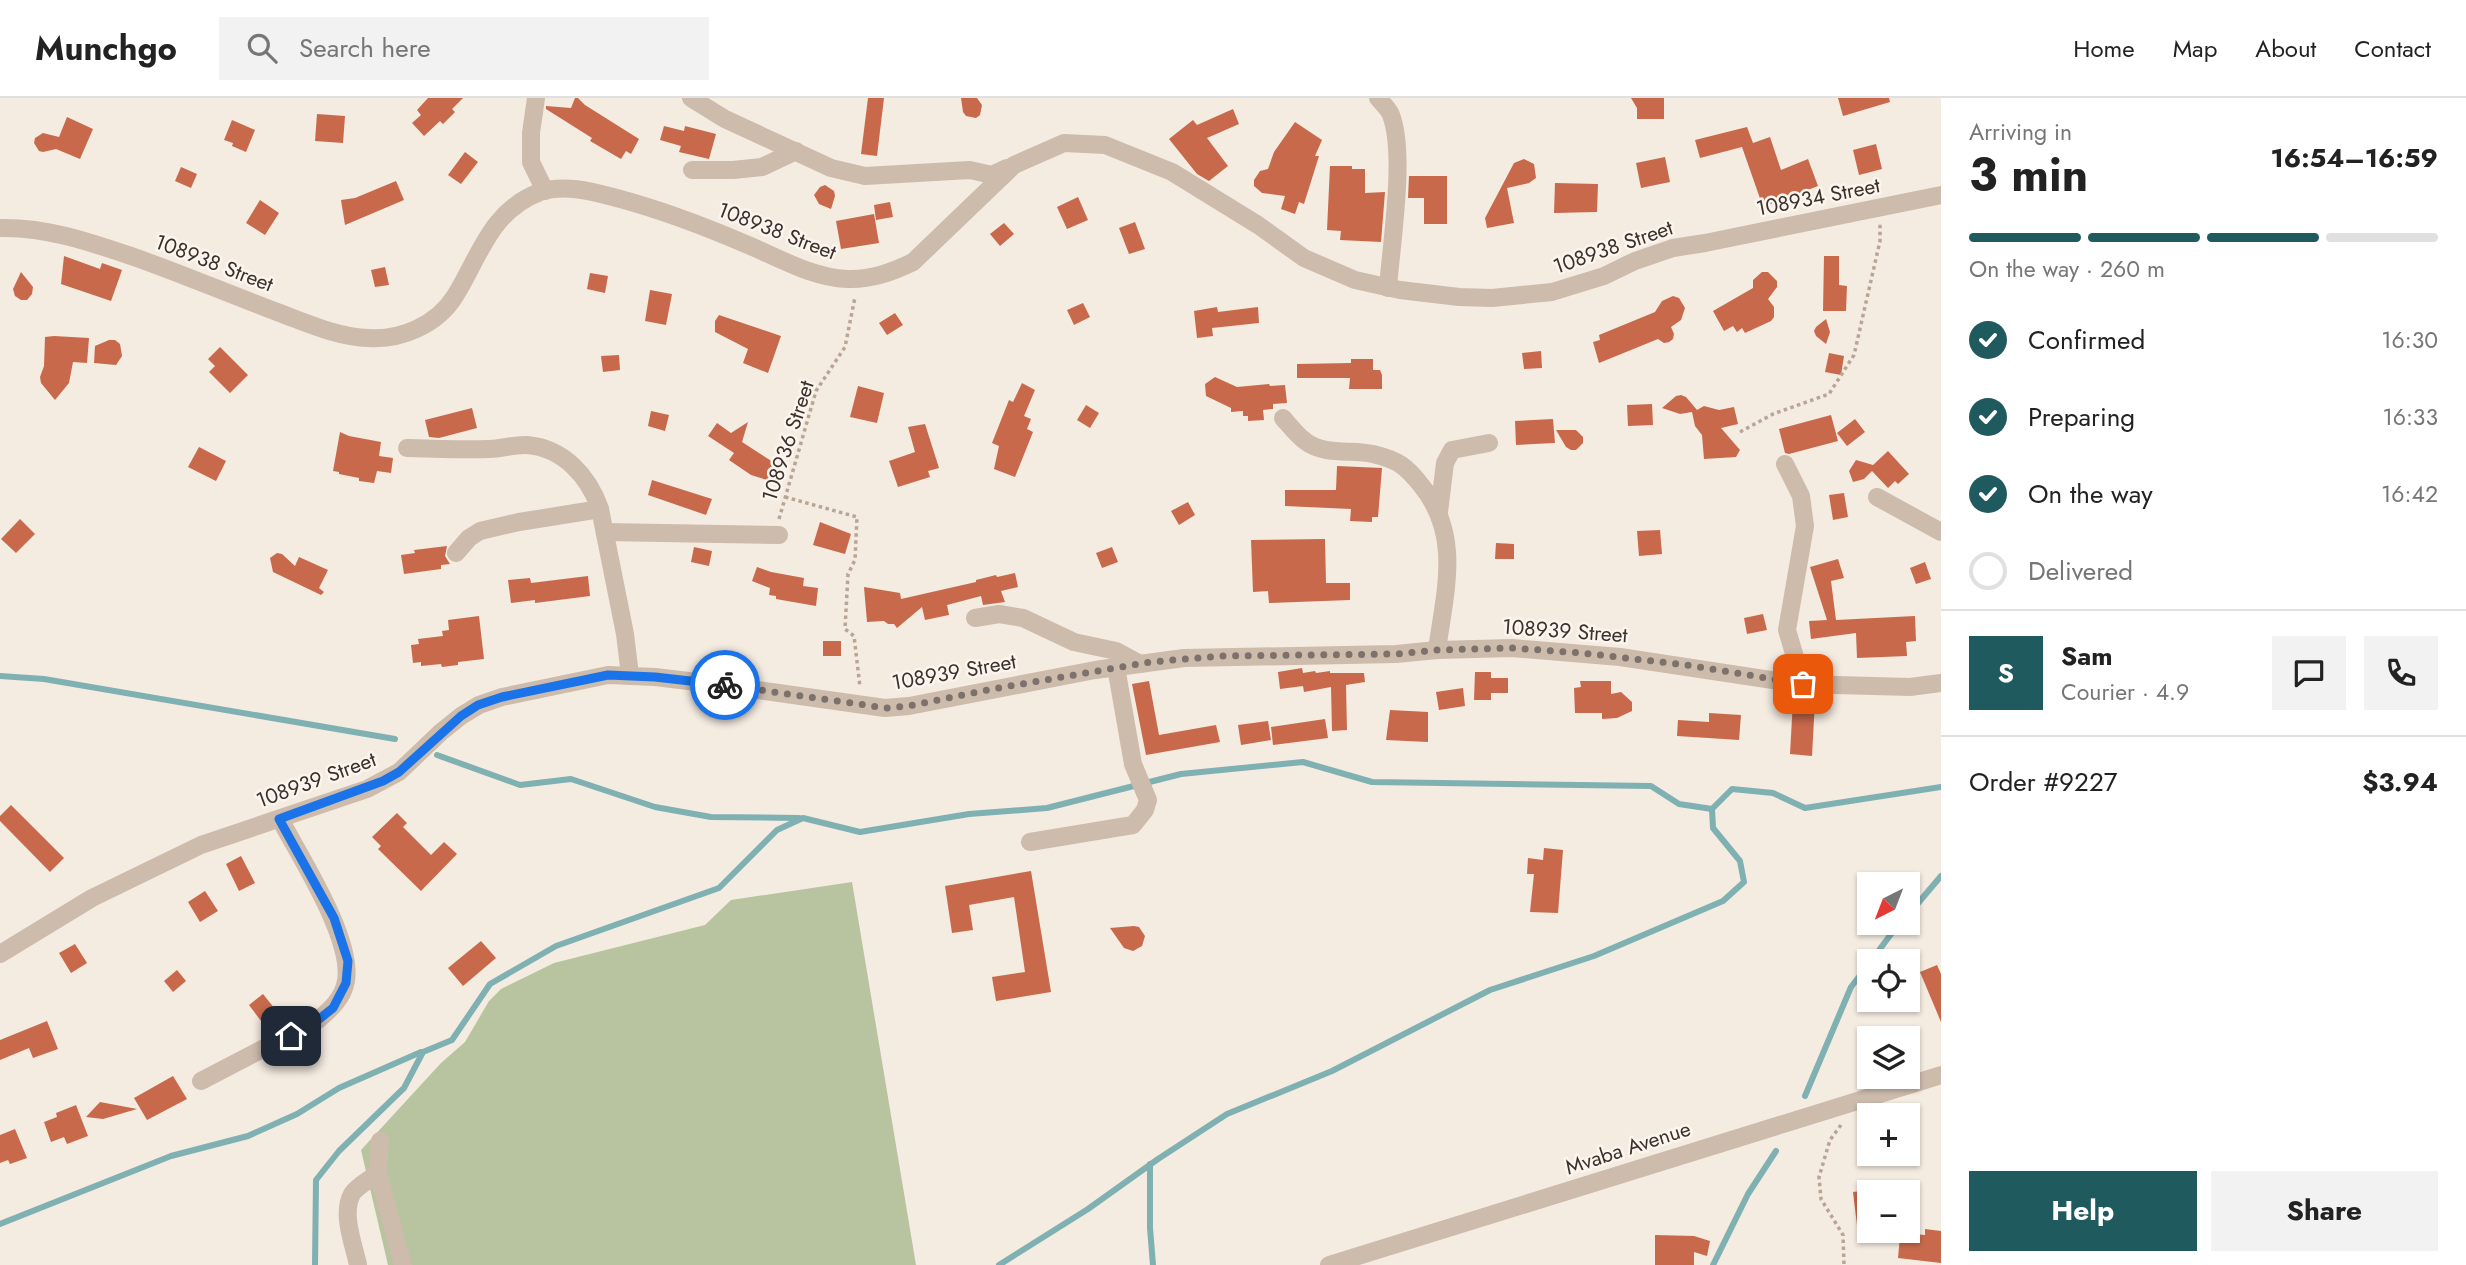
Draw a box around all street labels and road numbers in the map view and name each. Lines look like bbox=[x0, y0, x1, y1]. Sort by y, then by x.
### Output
street label: 108934 Street bbox=[1753, 170, 1883, 224]
street label: 108938 Street bbox=[713, 195, 841, 267]
street label: 108938 Street bbox=[1549, 212, 1677, 282]
street label: 108938 Street bbox=[150, 227, 278, 299]
street label: 108936 Street bbox=[754, 377, 822, 505]
street label: 108939 Street bbox=[1501, 612, 1629, 650]
street label: 108939 Street bbox=[890, 646, 1018, 698]
street label: 108939 Street bbox=[252, 744, 380, 816]
street label: Mvaba Avenue bbox=[1561, 1114, 1695, 1182]

